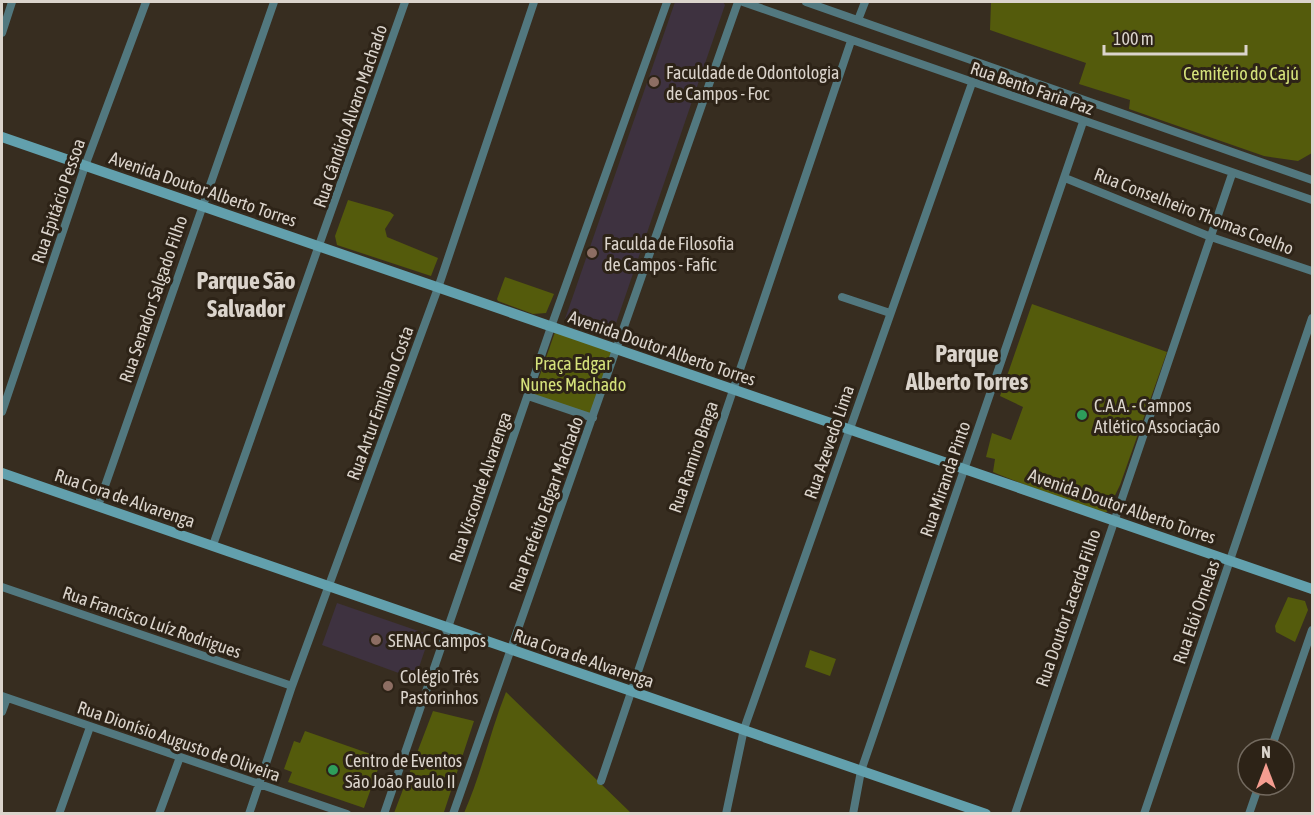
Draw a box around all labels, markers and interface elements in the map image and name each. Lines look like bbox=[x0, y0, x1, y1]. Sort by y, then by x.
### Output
scale bar bbox=[1104, 18, 1246, 56]
street label: Rua Cândido Alvaro Machado bbox=[309, 22, 391, 210]
text: 100 m bbox=[1113, 28, 1154, 49]
street label: Rua Bento Faria Paz bbox=[968, 57, 1097, 119]
place label: Faculdade de Odontologia de Campos - Foc bbox=[666, 62, 839, 104]
park label: Cemitério do Cajú bbox=[1183, 63, 1299, 84]
marker: Faculdade de Odontologia de Campos - Foc bbox=[647, 75, 661, 89]
street label: Rua Epitácio Pessoa bbox=[27, 136, 89, 266]
street label: Avenida Doutor Alberto Torres bbox=[107, 147, 299, 231]
street label: Rua Conselheiro Thomas Coelho bbox=[1091, 163, 1297, 259]
street label: Rua Senador Salgado Filho bbox=[115, 213, 191, 385]
place label: Faculda de Filosofia de Campos - Fafic bbox=[604, 233, 734, 275]
marker: Faculda de Filosofia de Campos - Fafic bbox=[585, 246, 599, 260]
district label: Parque São Salvador bbox=[196, 267, 296, 322]
street label: Avenida Doutor Alberto Torres bbox=[566, 306, 758, 390]
street label: Rua Artur Emiliano Costa bbox=[342, 323, 418, 483]
district label: Parque Alberto Torres bbox=[905, 340, 1029, 395]
park label: Praça Edgar Nunes Machado bbox=[520, 353, 626, 395]
street label: Rua Azevedo Lima bbox=[800, 382, 858, 502]
place label: C.A.A. - Campos Atlético Associação bbox=[1094, 395, 1220, 437]
street label: Rua Ramiro Braga bbox=[664, 398, 722, 516]
marker: C.A.A. - Campos Atlético Associação bbox=[1075, 408, 1089, 422]
street label: Rua Visconde Alvarenga bbox=[444, 409, 516, 565]
street label: Rua Prefeito Edgar Machado bbox=[505, 414, 587, 594]
street label: Rua Miranda Pinto bbox=[915, 418, 975, 540]
street label: Rua Cora de Alvarenga bbox=[52, 464, 198, 532]
street label: Avenida Doutor Alberto Torres bbox=[1026, 464, 1218, 548]
street label: Rua Doutor Lacerda Filho bbox=[1031, 526, 1105, 690]
street label: Rua Elói Ornelas bbox=[1168, 557, 1224, 667]
street label: Rua Francisco Luíz Rodrigues bbox=[60, 582, 244, 662]
street label: Rua Cora de Alvarenga bbox=[511, 624, 657, 692]
place label: SENAC Campos bbox=[388, 630, 486, 651]
marker: SENAC Campos bbox=[369, 633, 383, 647]
place label: Colégio Três Pastorinhos bbox=[400, 666, 479, 708]
marker: Colégio Três Pastorinhos bbox=[381, 679, 395, 693]
street label: Rua Dionísio Augusto de Oliveira bbox=[75, 696, 283, 786]
north arrow bbox=[1236, 737, 1296, 797]
text: N bbox=[1261, 743, 1271, 761]
place label: Centro de Eventos São João Paulo II bbox=[345, 750, 462, 792]
marker: Centro de Eventos São João Paulo II bbox=[326, 763, 340, 777]

